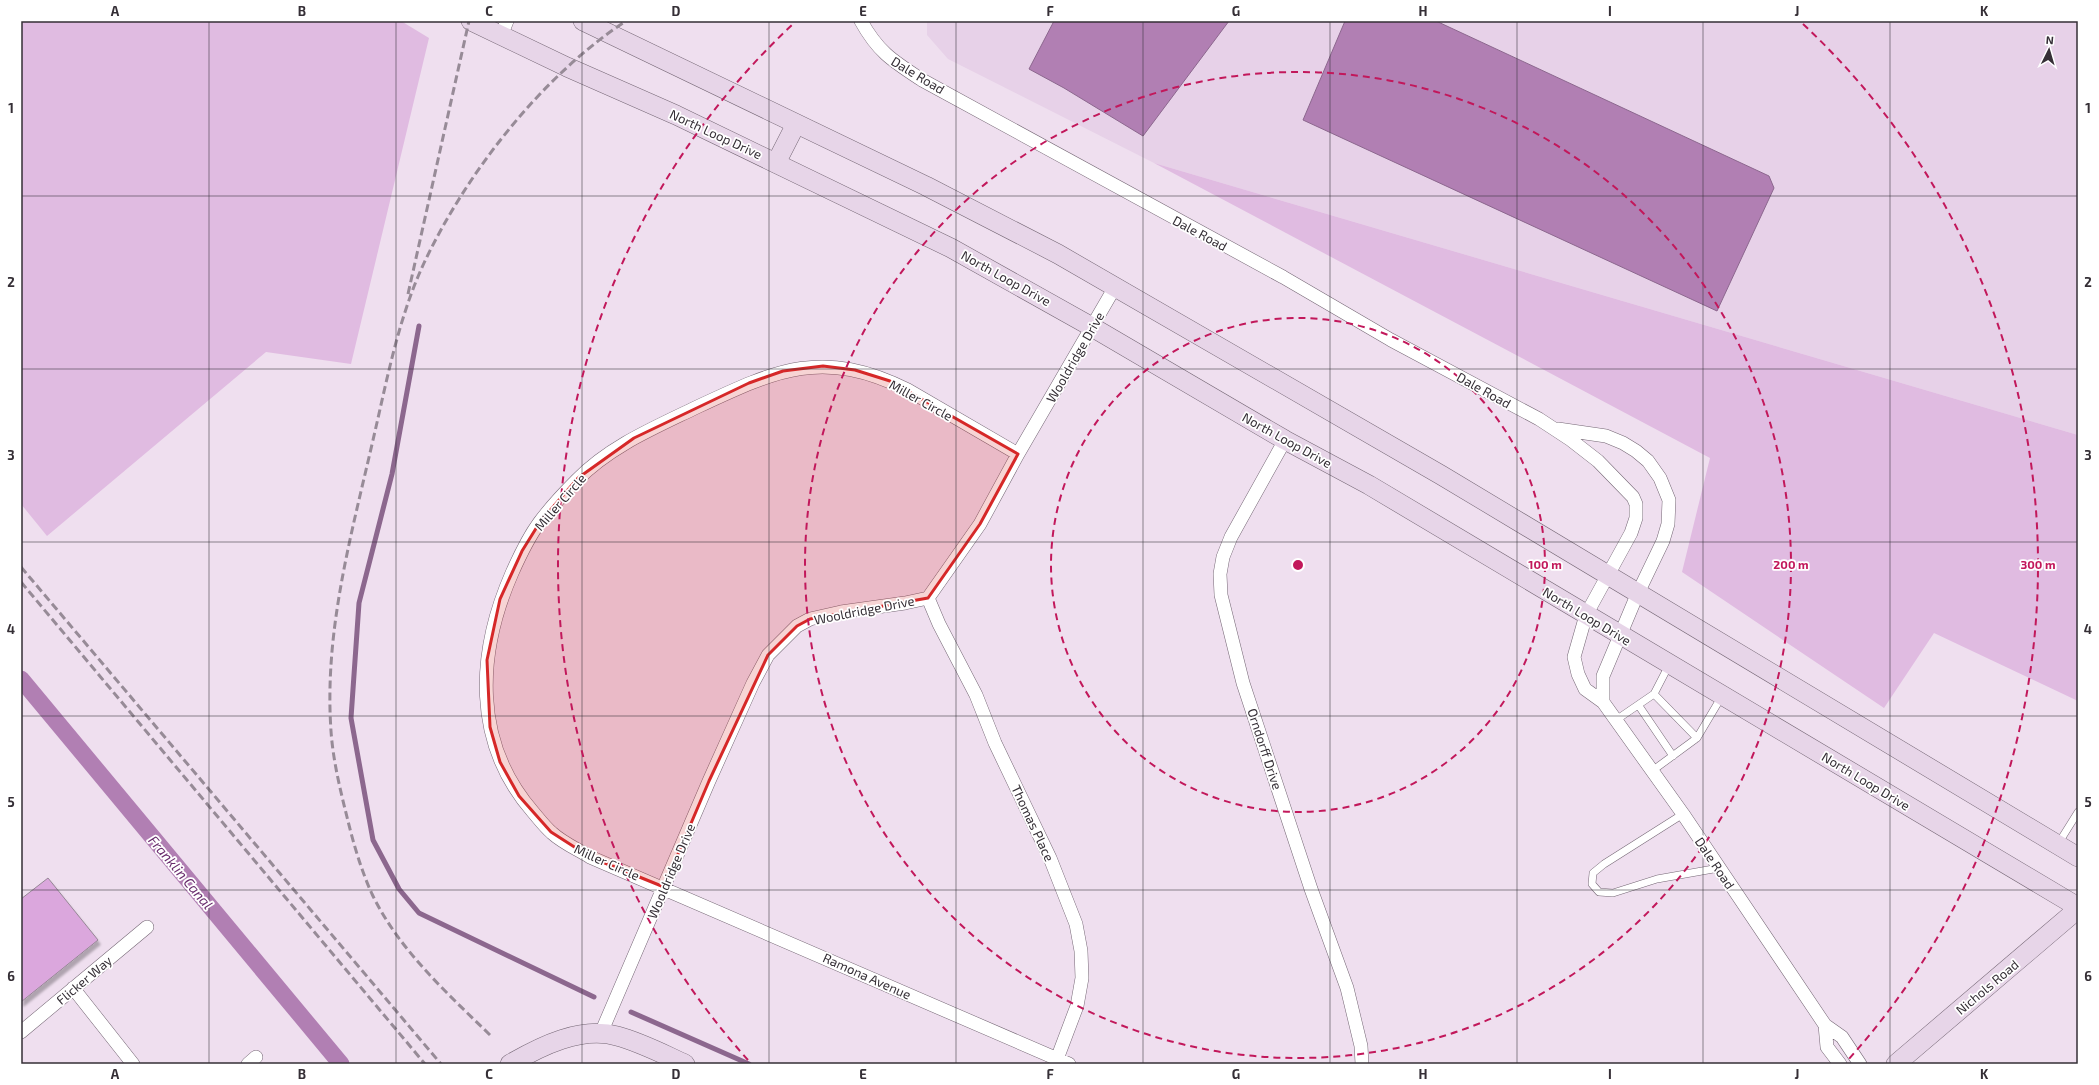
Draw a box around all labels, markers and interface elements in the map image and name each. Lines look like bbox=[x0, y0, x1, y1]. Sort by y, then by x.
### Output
text: A bbox=[111, 3, 120, 19]
text: B bbox=[298, 3, 306, 19]
text: C bbox=[485, 3, 493, 19]
text: D bbox=[672, 3, 681, 19]
text: E bbox=[859, 3, 867, 19]
text: F bbox=[1046, 3, 1054, 19]
text: G bbox=[1232, 3, 1240, 19]
text: H bbox=[1419, 3, 1428, 19]
text: I bbox=[1608, 3, 1612, 19]
text: J bbox=[1795, 3, 1799, 19]
text: K bbox=[1980, 3, 1989, 19]
north arrow bbox=[2029, 30, 2069, 70]
text: N bbox=[2045, 33, 2054, 46]
street label: Dale Road bbox=[888, 53, 948, 97]
text: 1 bbox=[8, 100, 14, 116]
text: 1 bbox=[2085, 100, 2091, 116]
street label: North Loop Drive bbox=[667, 106, 765, 162]
street label: Dale Road bbox=[1170, 212, 1230, 254]
street label: North Loop Drive bbox=[958, 247, 1054, 309]
text: 2 bbox=[7, 274, 15, 290]
text: 2 bbox=[2084, 274, 2092, 290]
street label: Wooldridge Drive bbox=[1043, 309, 1107, 405]
street label: Dale Road bbox=[1454, 369, 1514, 411]
street label: Miller Circle bbox=[886, 376, 956, 424]
street label: North Loop Drive bbox=[1239, 409, 1335, 471]
text: 3 bbox=[7, 447, 15, 463]
text: 3 bbox=[2084, 447, 2092, 463]
street label: Miller Circle bbox=[531, 470, 589, 534]
text: 100 m bbox=[1528, 557, 1562, 571]
text: 200 m bbox=[1773, 557, 1809, 571]
text: 300 m bbox=[2020, 557, 2056, 571]
centre of rings bbox=[1291, 558, 1305, 572]
street label: North Loop Drive bbox=[1540, 583, 1634, 649]
street label: Wooldridge Drive bbox=[812, 592, 916, 628]
text: 4 bbox=[7, 621, 15, 637]
text: 4 bbox=[2084, 621, 2092, 637]
street label: Orndorff Drive bbox=[1244, 706, 1286, 792]
street label: North Loop Drive bbox=[1819, 748, 1913, 814]
street label: Thomas Place bbox=[1008, 782, 1058, 864]
text: 5 bbox=[7, 794, 15, 810]
text: 5 bbox=[2084, 794, 2092, 810]
street label: Wooldridge Drive bbox=[644, 821, 698, 921]
water label: Franklin Canal bbox=[145, 832, 217, 912]
street label: Dale Road bbox=[1692, 834, 1738, 892]
street label: Miller Circle bbox=[572, 840, 642, 884]
street label: Ramona Avenue bbox=[820, 949, 914, 1003]
street label: Flicker Way bbox=[53, 952, 115, 1008]
street label: Nichols Road bbox=[1952, 956, 2022, 1018]
text: 6 bbox=[7, 968, 15, 984]
text: 6 bbox=[2084, 968, 2092, 984]
text: A bbox=[111, 1066, 120, 1082]
text: B bbox=[298, 1066, 306, 1082]
text: C bbox=[485, 1066, 493, 1082]
text: D bbox=[672, 1066, 681, 1082]
text: E bbox=[859, 1066, 867, 1082]
text: F bbox=[1046, 1066, 1054, 1082]
text: G bbox=[1232, 1066, 1240, 1082]
text: H bbox=[1419, 1066, 1428, 1082]
text: I bbox=[1608, 1066, 1612, 1082]
text: J bbox=[1795, 1066, 1799, 1082]
text: K bbox=[1980, 1066, 1989, 1082]

